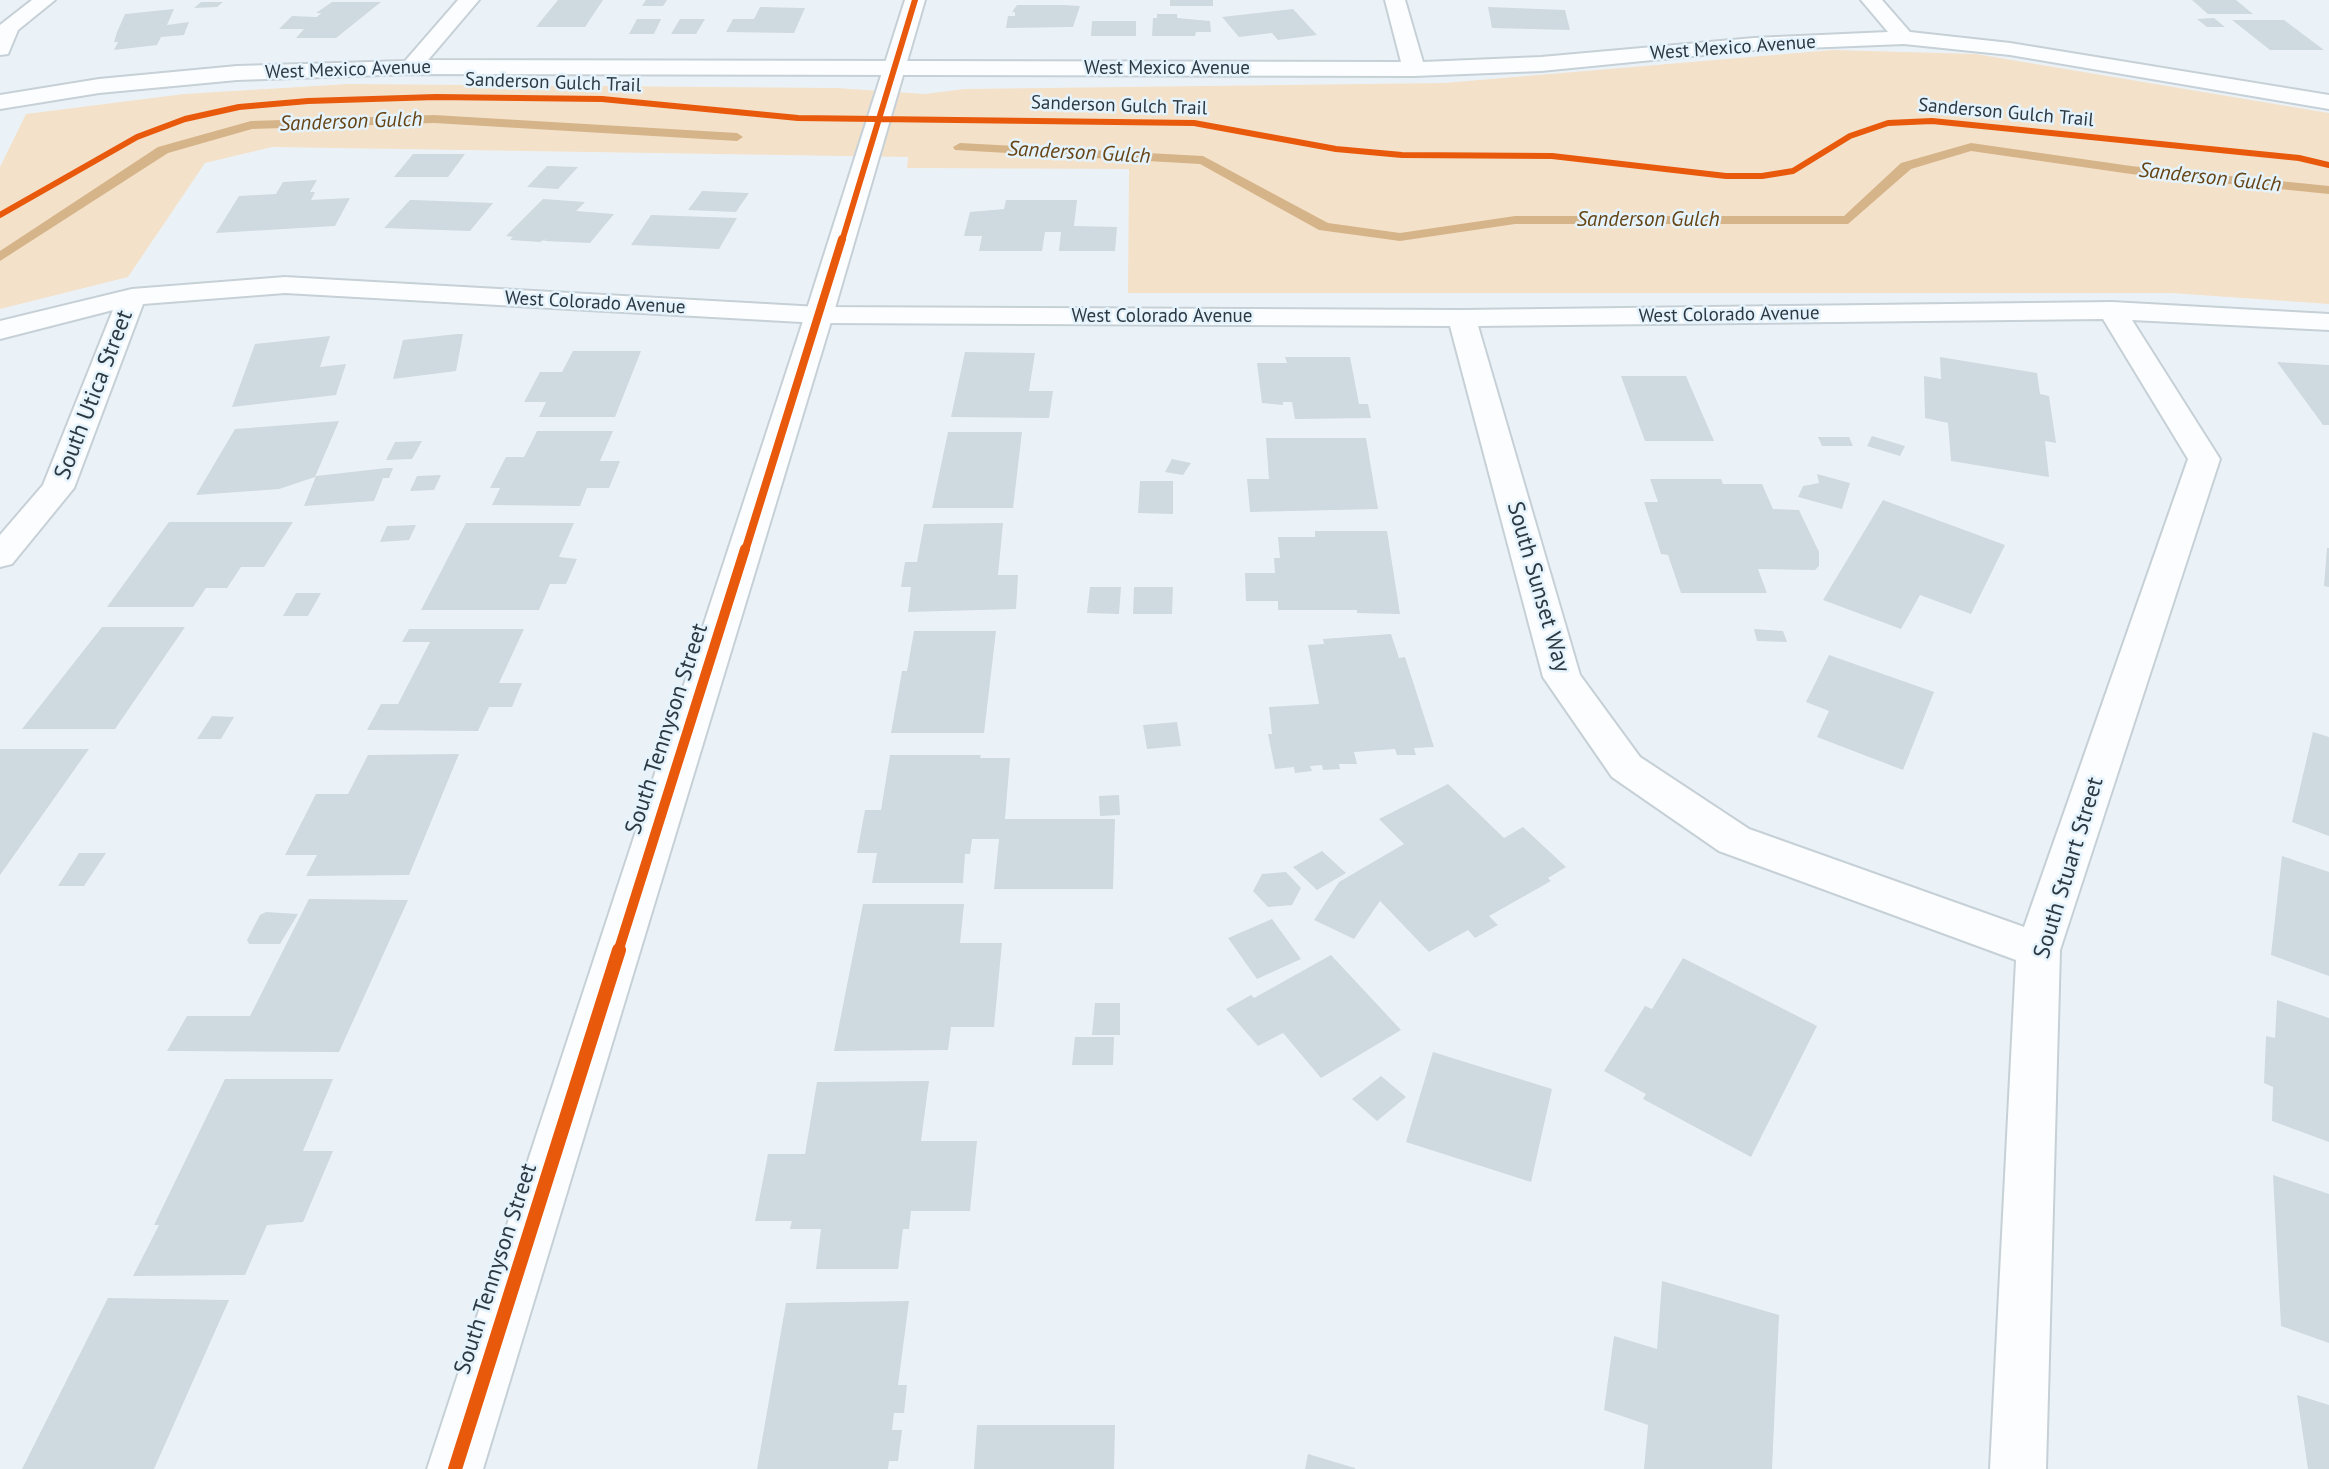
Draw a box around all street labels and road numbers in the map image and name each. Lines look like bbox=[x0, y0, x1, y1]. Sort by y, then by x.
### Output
street label: West Mexico Avenue bbox=[1649, 31, 1817, 65]
street label: West Mexico Avenue bbox=[265, 56, 431, 84]
street label: West Mexico Avenue bbox=[1084, 58, 1250, 80]
street label: Sanderson Gulch Trail bbox=[464, 69, 642, 97]
street label: Sanderson Gulch Trail bbox=[1030, 92, 1208, 120]
street label: Sanderson Gulch Trail bbox=[1917, 94, 2095, 132]
street label: West Colorado Avenue bbox=[504, 287, 686, 319]
street label: West Colorado Avenue bbox=[1638, 302, 1820, 328]
street label: South Utica Street bbox=[49, 306, 139, 484]
street label: West Colorado Avenue bbox=[1072, 306, 1252, 328]
street label: South Sunset Way bbox=[1500, 499, 1576, 675]
street label: South Tennyson Street bbox=[620, 620, 714, 838]
street label: South Stuart Street bbox=[2028, 774, 2110, 962]
street label: South Tennyson Street bbox=[449, 1160, 543, 1378]

